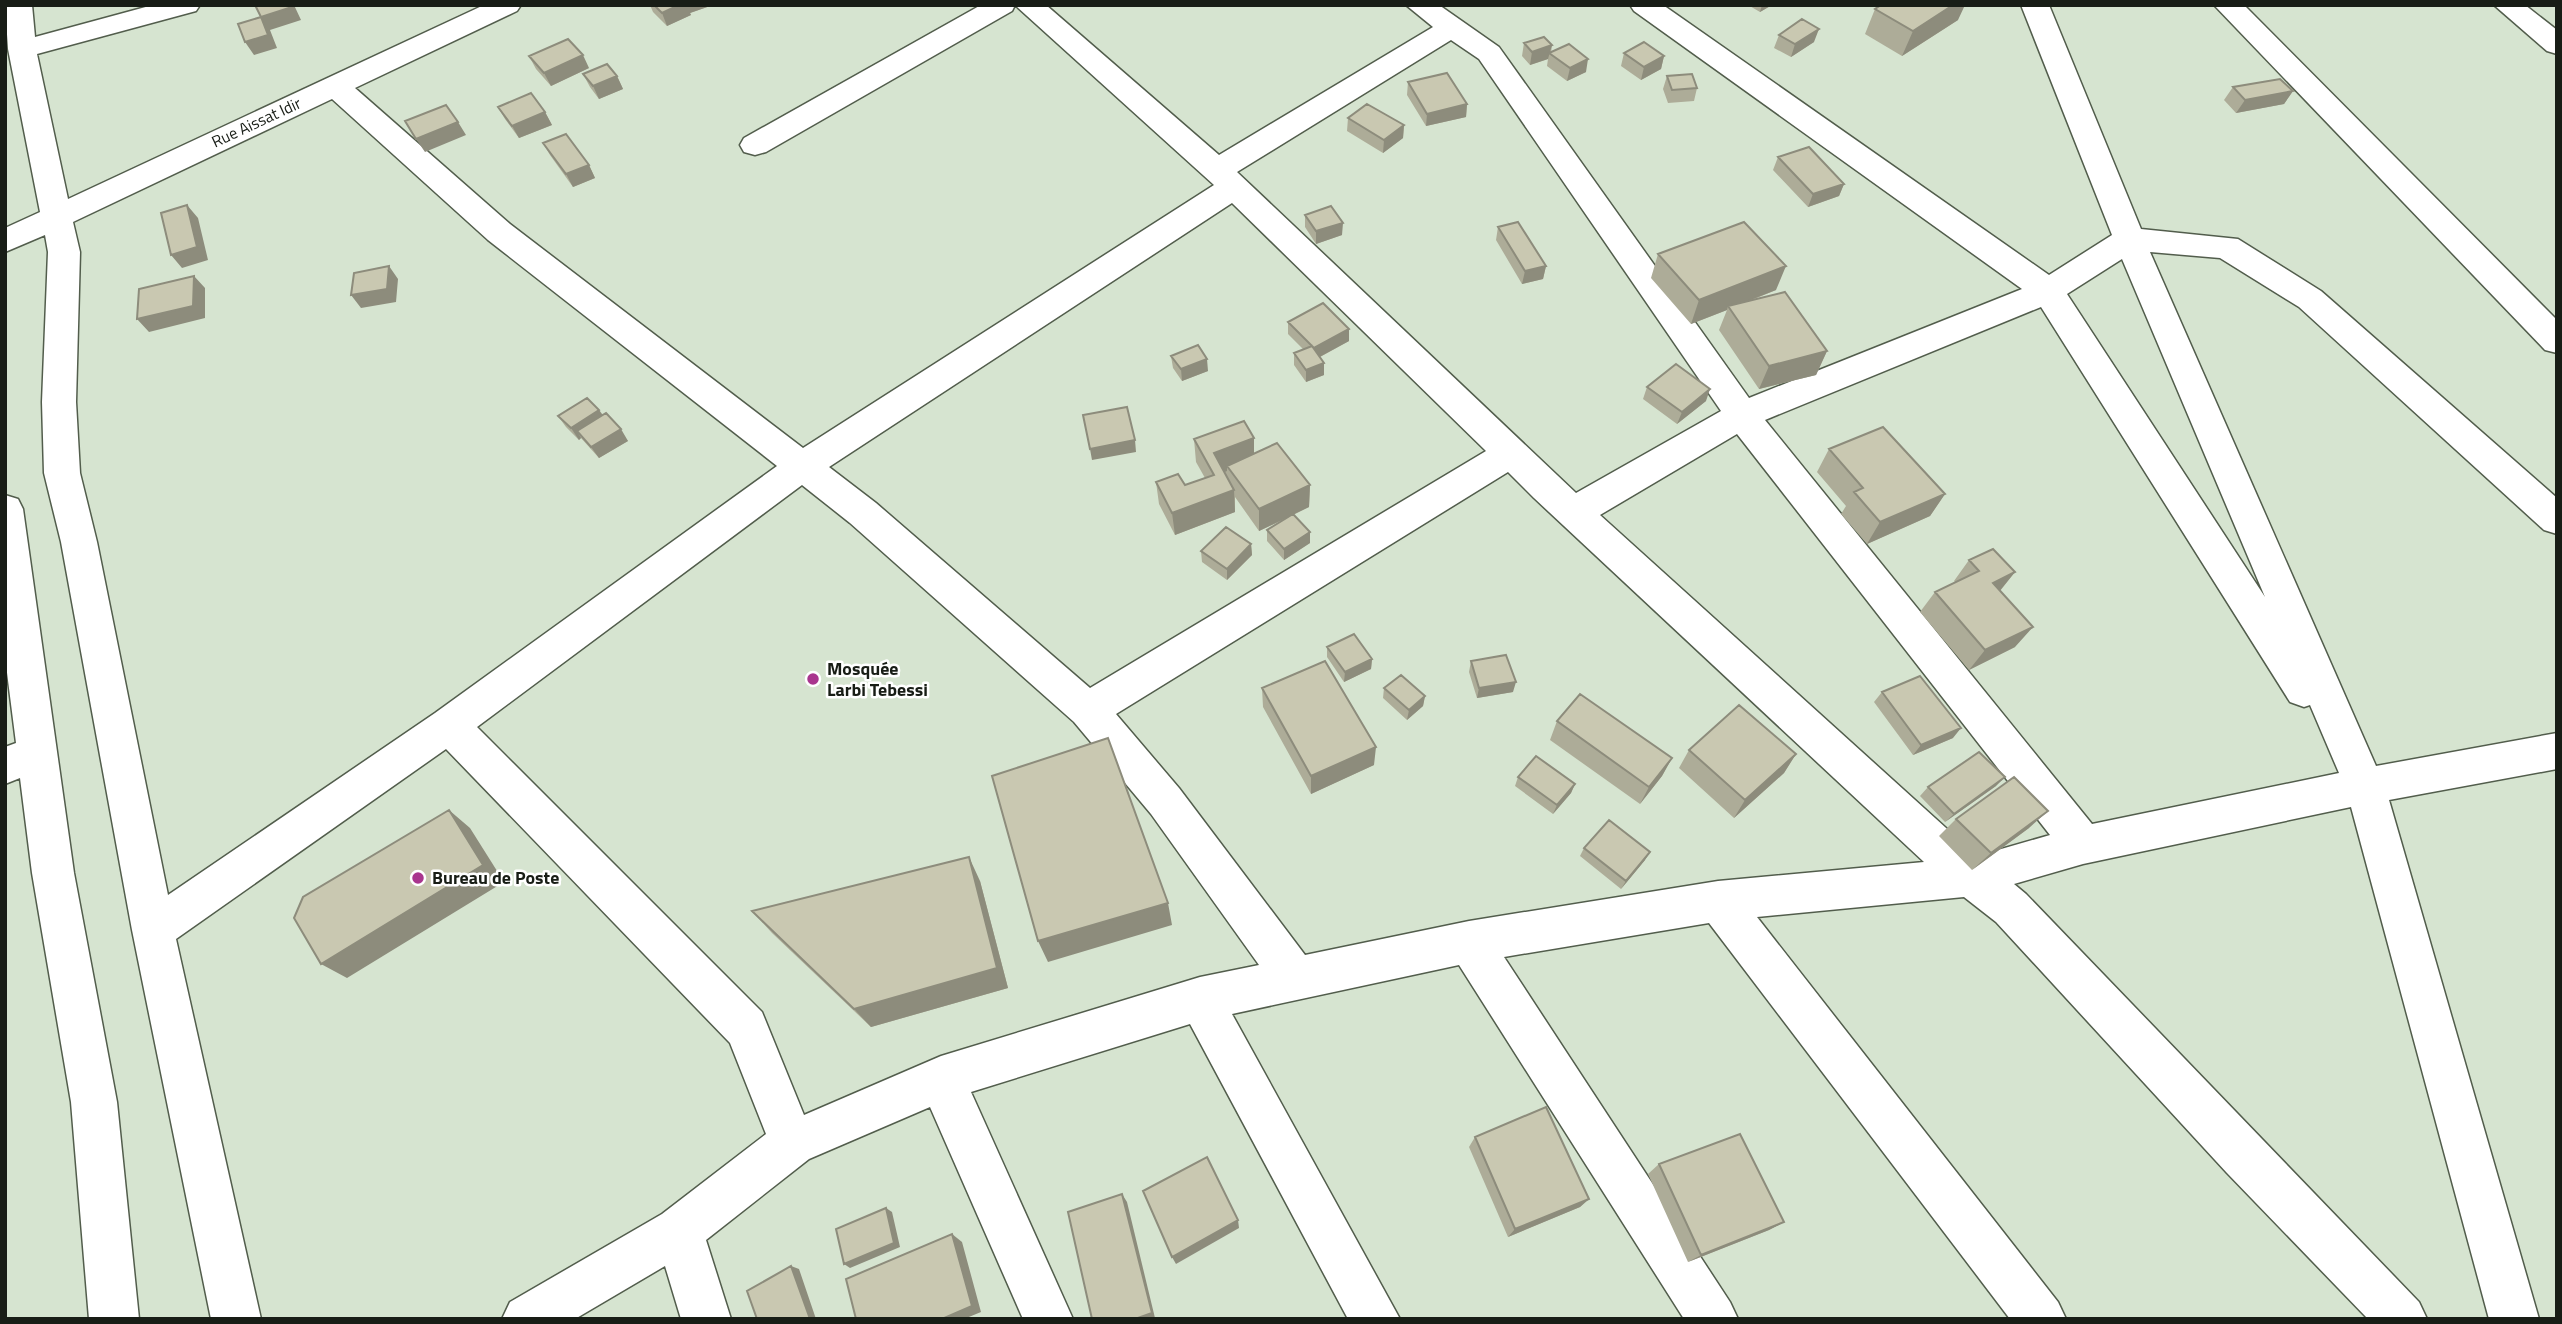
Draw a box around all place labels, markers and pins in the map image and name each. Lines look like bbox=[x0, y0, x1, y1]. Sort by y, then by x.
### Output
place label: Mosquée Larbi Tebessi bbox=[827, 655, 928, 703]
marker: Mosquée Larbi Tebessi bbox=[805, 671, 821, 687]
place label: Bureau de Poste bbox=[432, 864, 559, 891]
marker: Bureau de Poste bbox=[410, 870, 426, 886]

